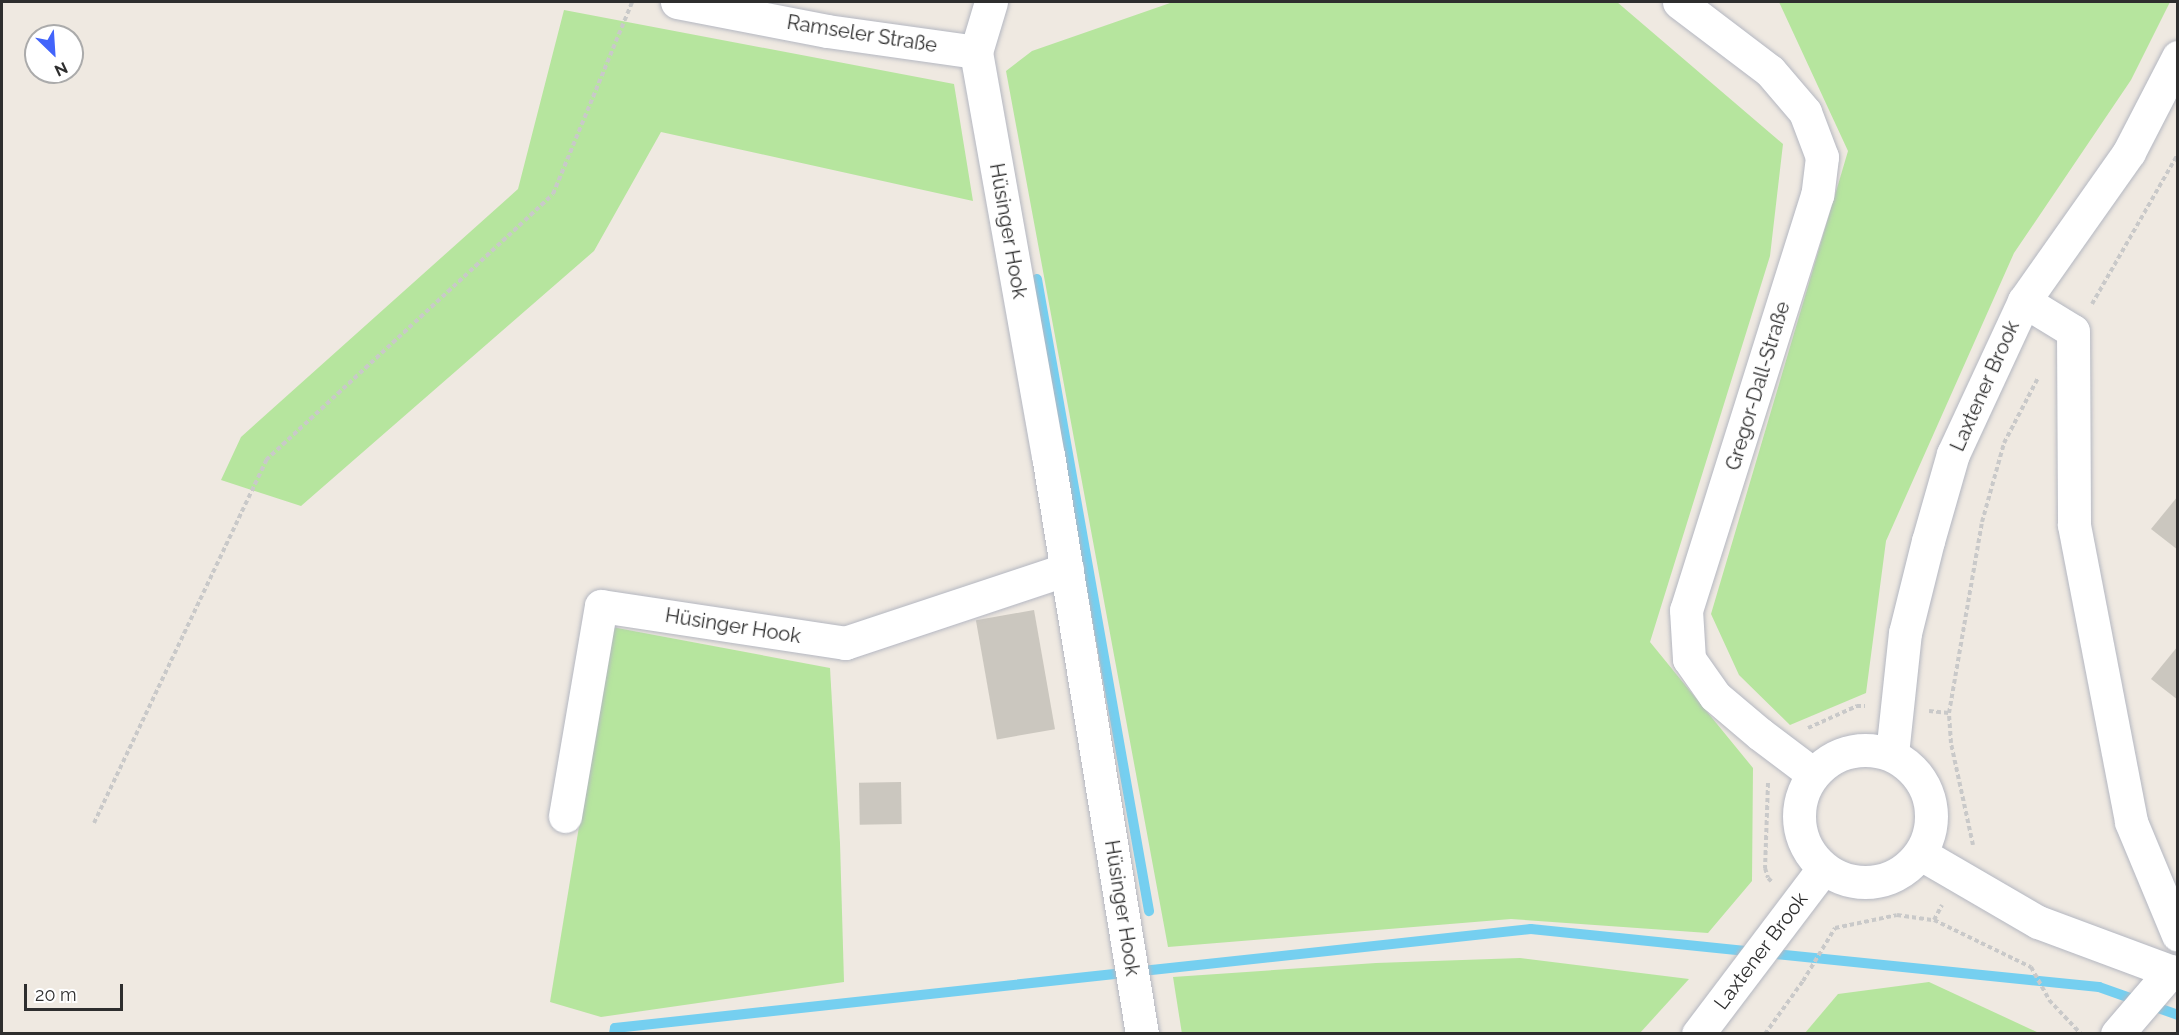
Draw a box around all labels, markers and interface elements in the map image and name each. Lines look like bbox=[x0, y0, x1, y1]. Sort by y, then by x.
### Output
street label: Ramseler Straße bbox=[785, 10, 939, 58]
north arrow bbox=[24, 24, 84, 84]
text: N bbox=[51, 58, 71, 80]
street label: Hüsinger Hook bbox=[984, 161, 1032, 301]
street label: Gregor-Dall-Straße bbox=[1721, 299, 1795, 473]
street label: Laxtener Brook bbox=[1945, 317, 2025, 455]
street label: Hüsinger Hook bbox=[663, 603, 803, 649]
street label: Hüsinger Hook bbox=[1099, 838, 1145, 978]
street label: Laxtener Brook bbox=[1709, 888, 1813, 1014]
scale bar bbox=[27, 972, 126, 1010]
text: 20 m bbox=[35, 984, 77, 1005]

